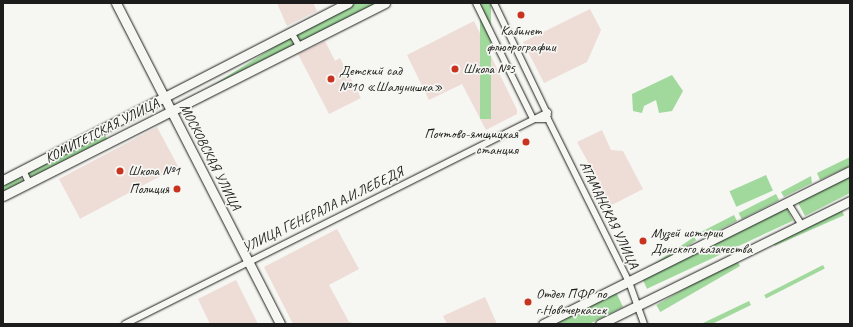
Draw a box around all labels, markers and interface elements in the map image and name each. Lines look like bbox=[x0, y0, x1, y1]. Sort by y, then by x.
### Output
marker: Кабинет флюорографии bbox=[515, 9, 527, 21]
place label: Кабинет флюорографии bbox=[487, 23, 555, 56]
place label: Школа №5 bbox=[463, 61, 515, 77]
place label: Детский сад №10 «Шалунишка» bbox=[339, 63, 443, 96]
marker: Школа №5 bbox=[450, 64, 460, 74]
marker: Детский сад №10 «Шалунишка» bbox=[326, 74, 336, 84]
street label: КОМИТЕТСКАЯ УЛИЦА bbox=[43, 95, 161, 167]
street label: МОСКОВСКАЯ УЛИЦА bbox=[176, 101, 244, 213]
place label: Почтово-ямщицкая станция bbox=[424, 126, 518, 158]
marker: Почтово-ямщицкая станция bbox=[521, 137, 531, 147]
street label: АТАМАНСКАЯ УЛИЦА bbox=[576, 159, 642, 271]
place label: Школа №1 bbox=[128, 163, 180, 179]
street label: УЛИЦА ГЕНЕРАЛА А.И.ЛЕБЕДЯ bbox=[240, 164, 406, 256]
marker: Школа №1 bbox=[115, 166, 125, 176]
place label: Полиция bbox=[129, 181, 169, 197]
marker: Полиция bbox=[172, 184, 182, 194]
place label: Музей истории Донского казачества bbox=[651, 225, 753, 258]
marker: Музей истории Донского казачества bbox=[638, 236, 648, 246]
place label: Отдел ПФР по г.Новочеркасск bbox=[536, 286, 607, 318]
marker: Отдел ПФР по г.Новочеркасск bbox=[523, 297, 533, 307]

